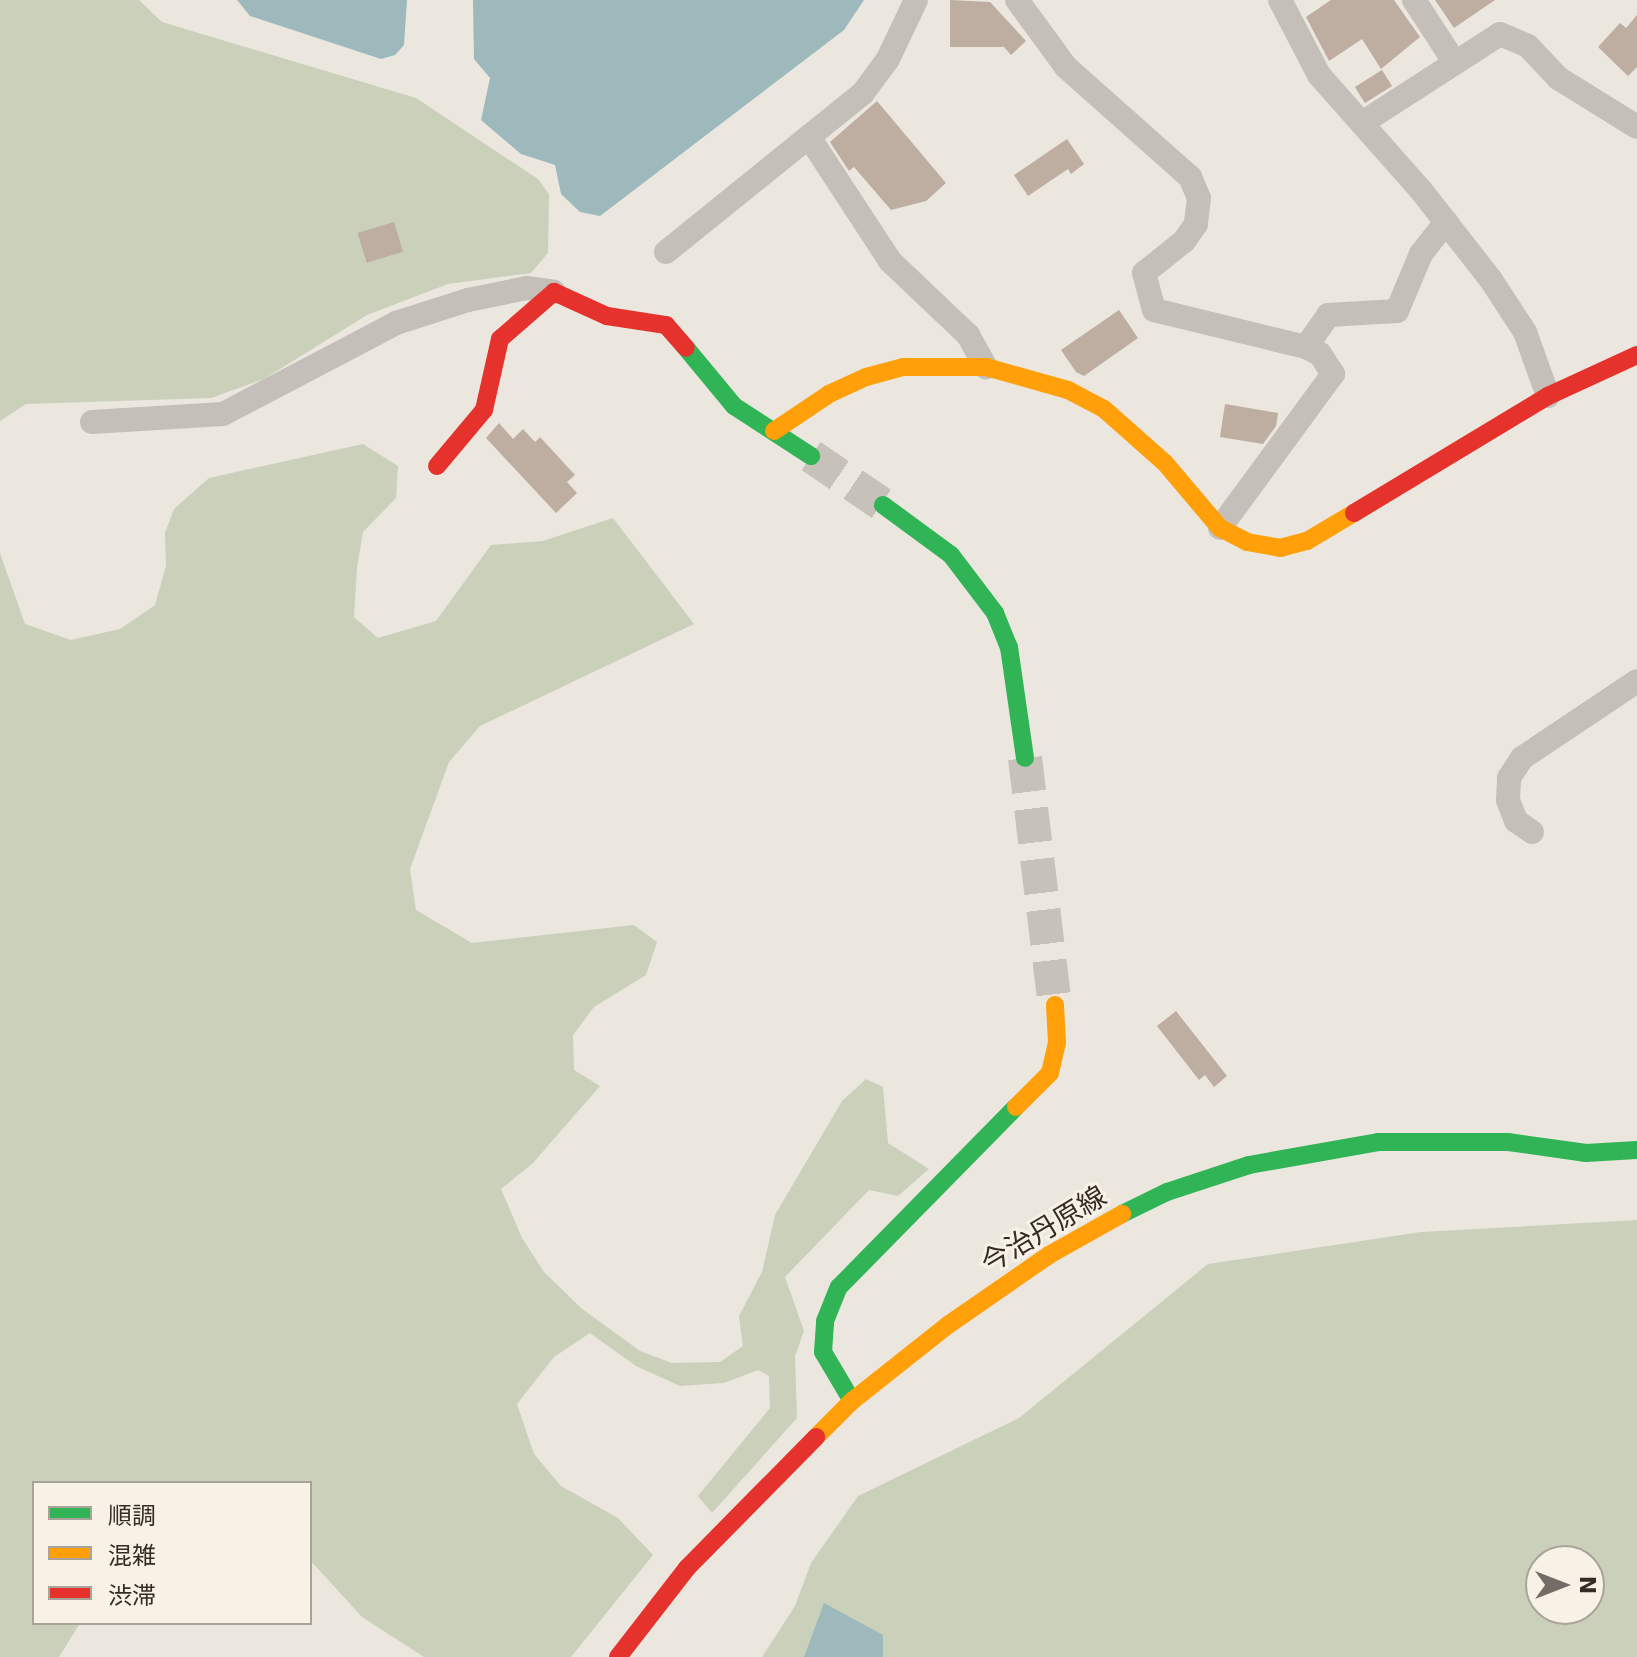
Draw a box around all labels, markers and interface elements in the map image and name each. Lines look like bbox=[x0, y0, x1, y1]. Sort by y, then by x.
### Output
street label: 今治丹原線 bbox=[975, 1180, 1113, 1280]
legend bbox=[32, 1481, 312, 1625]
text: 順調 bbox=[108, 1502, 156, 1530]
text: 混雑 bbox=[108, 1542, 156, 1570]
north arrow bbox=[1525, 1545, 1605, 1625]
text: N bbox=[1575, 1576, 1600, 1594]
text: 渋滞 bbox=[108, 1582, 156, 1610]

